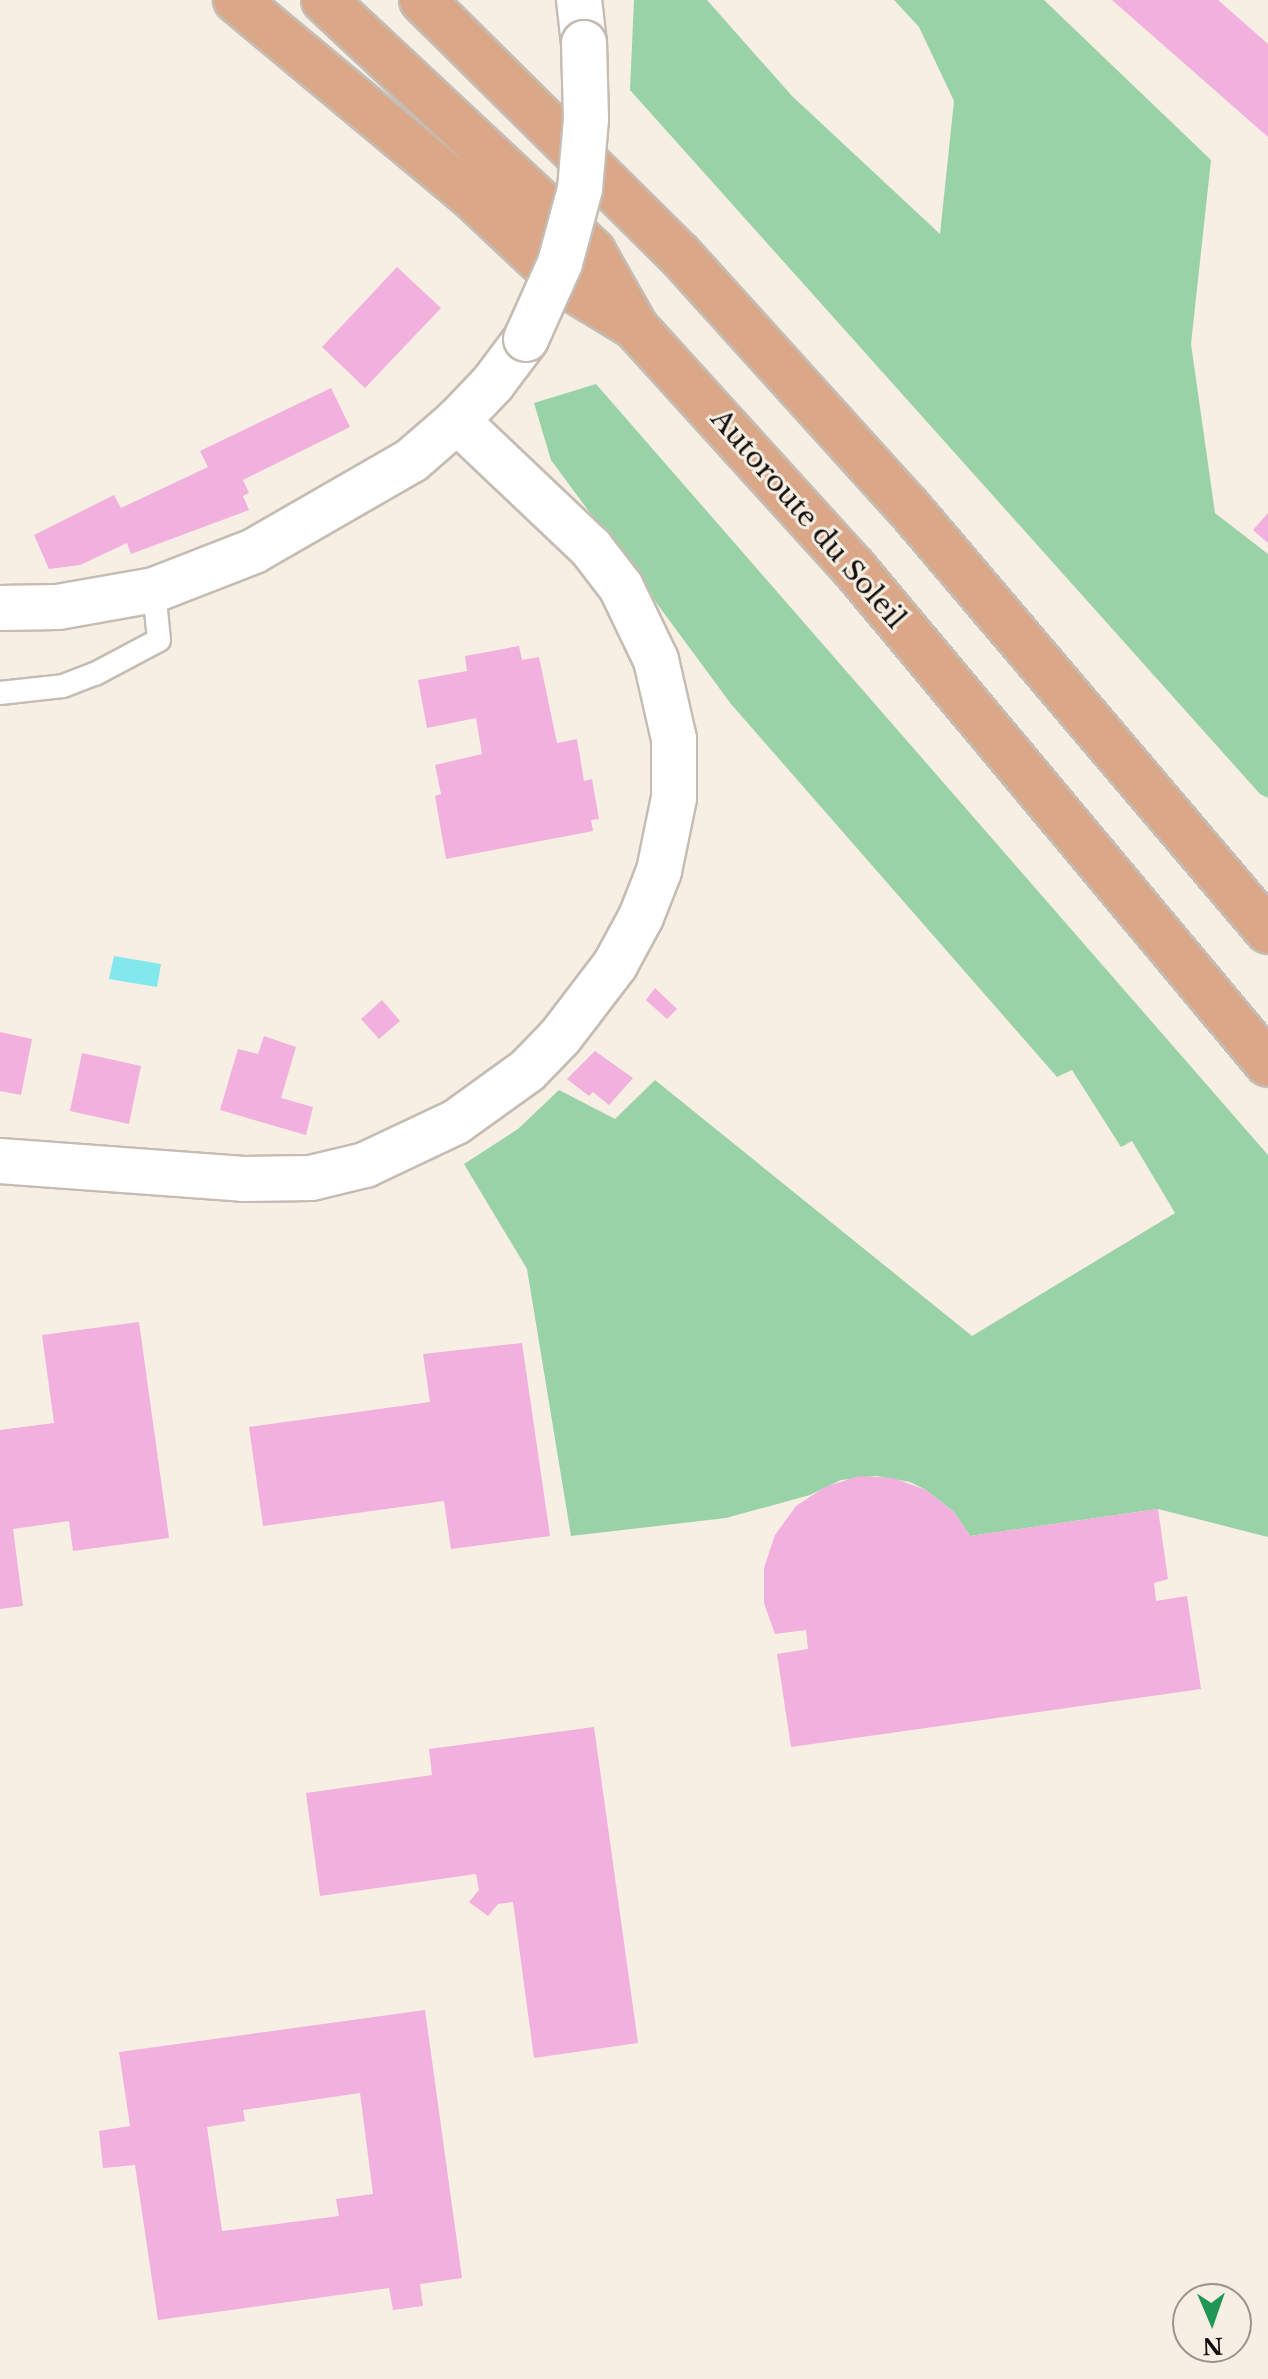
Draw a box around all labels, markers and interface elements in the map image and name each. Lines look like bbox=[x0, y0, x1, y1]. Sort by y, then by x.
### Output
street label: Autoroute du Soleil bbox=[704, 402, 912, 636]
north arrow bbox=[1172, 2283, 1252, 2363]
text: N bbox=[1202, 2332, 1224, 2359]

